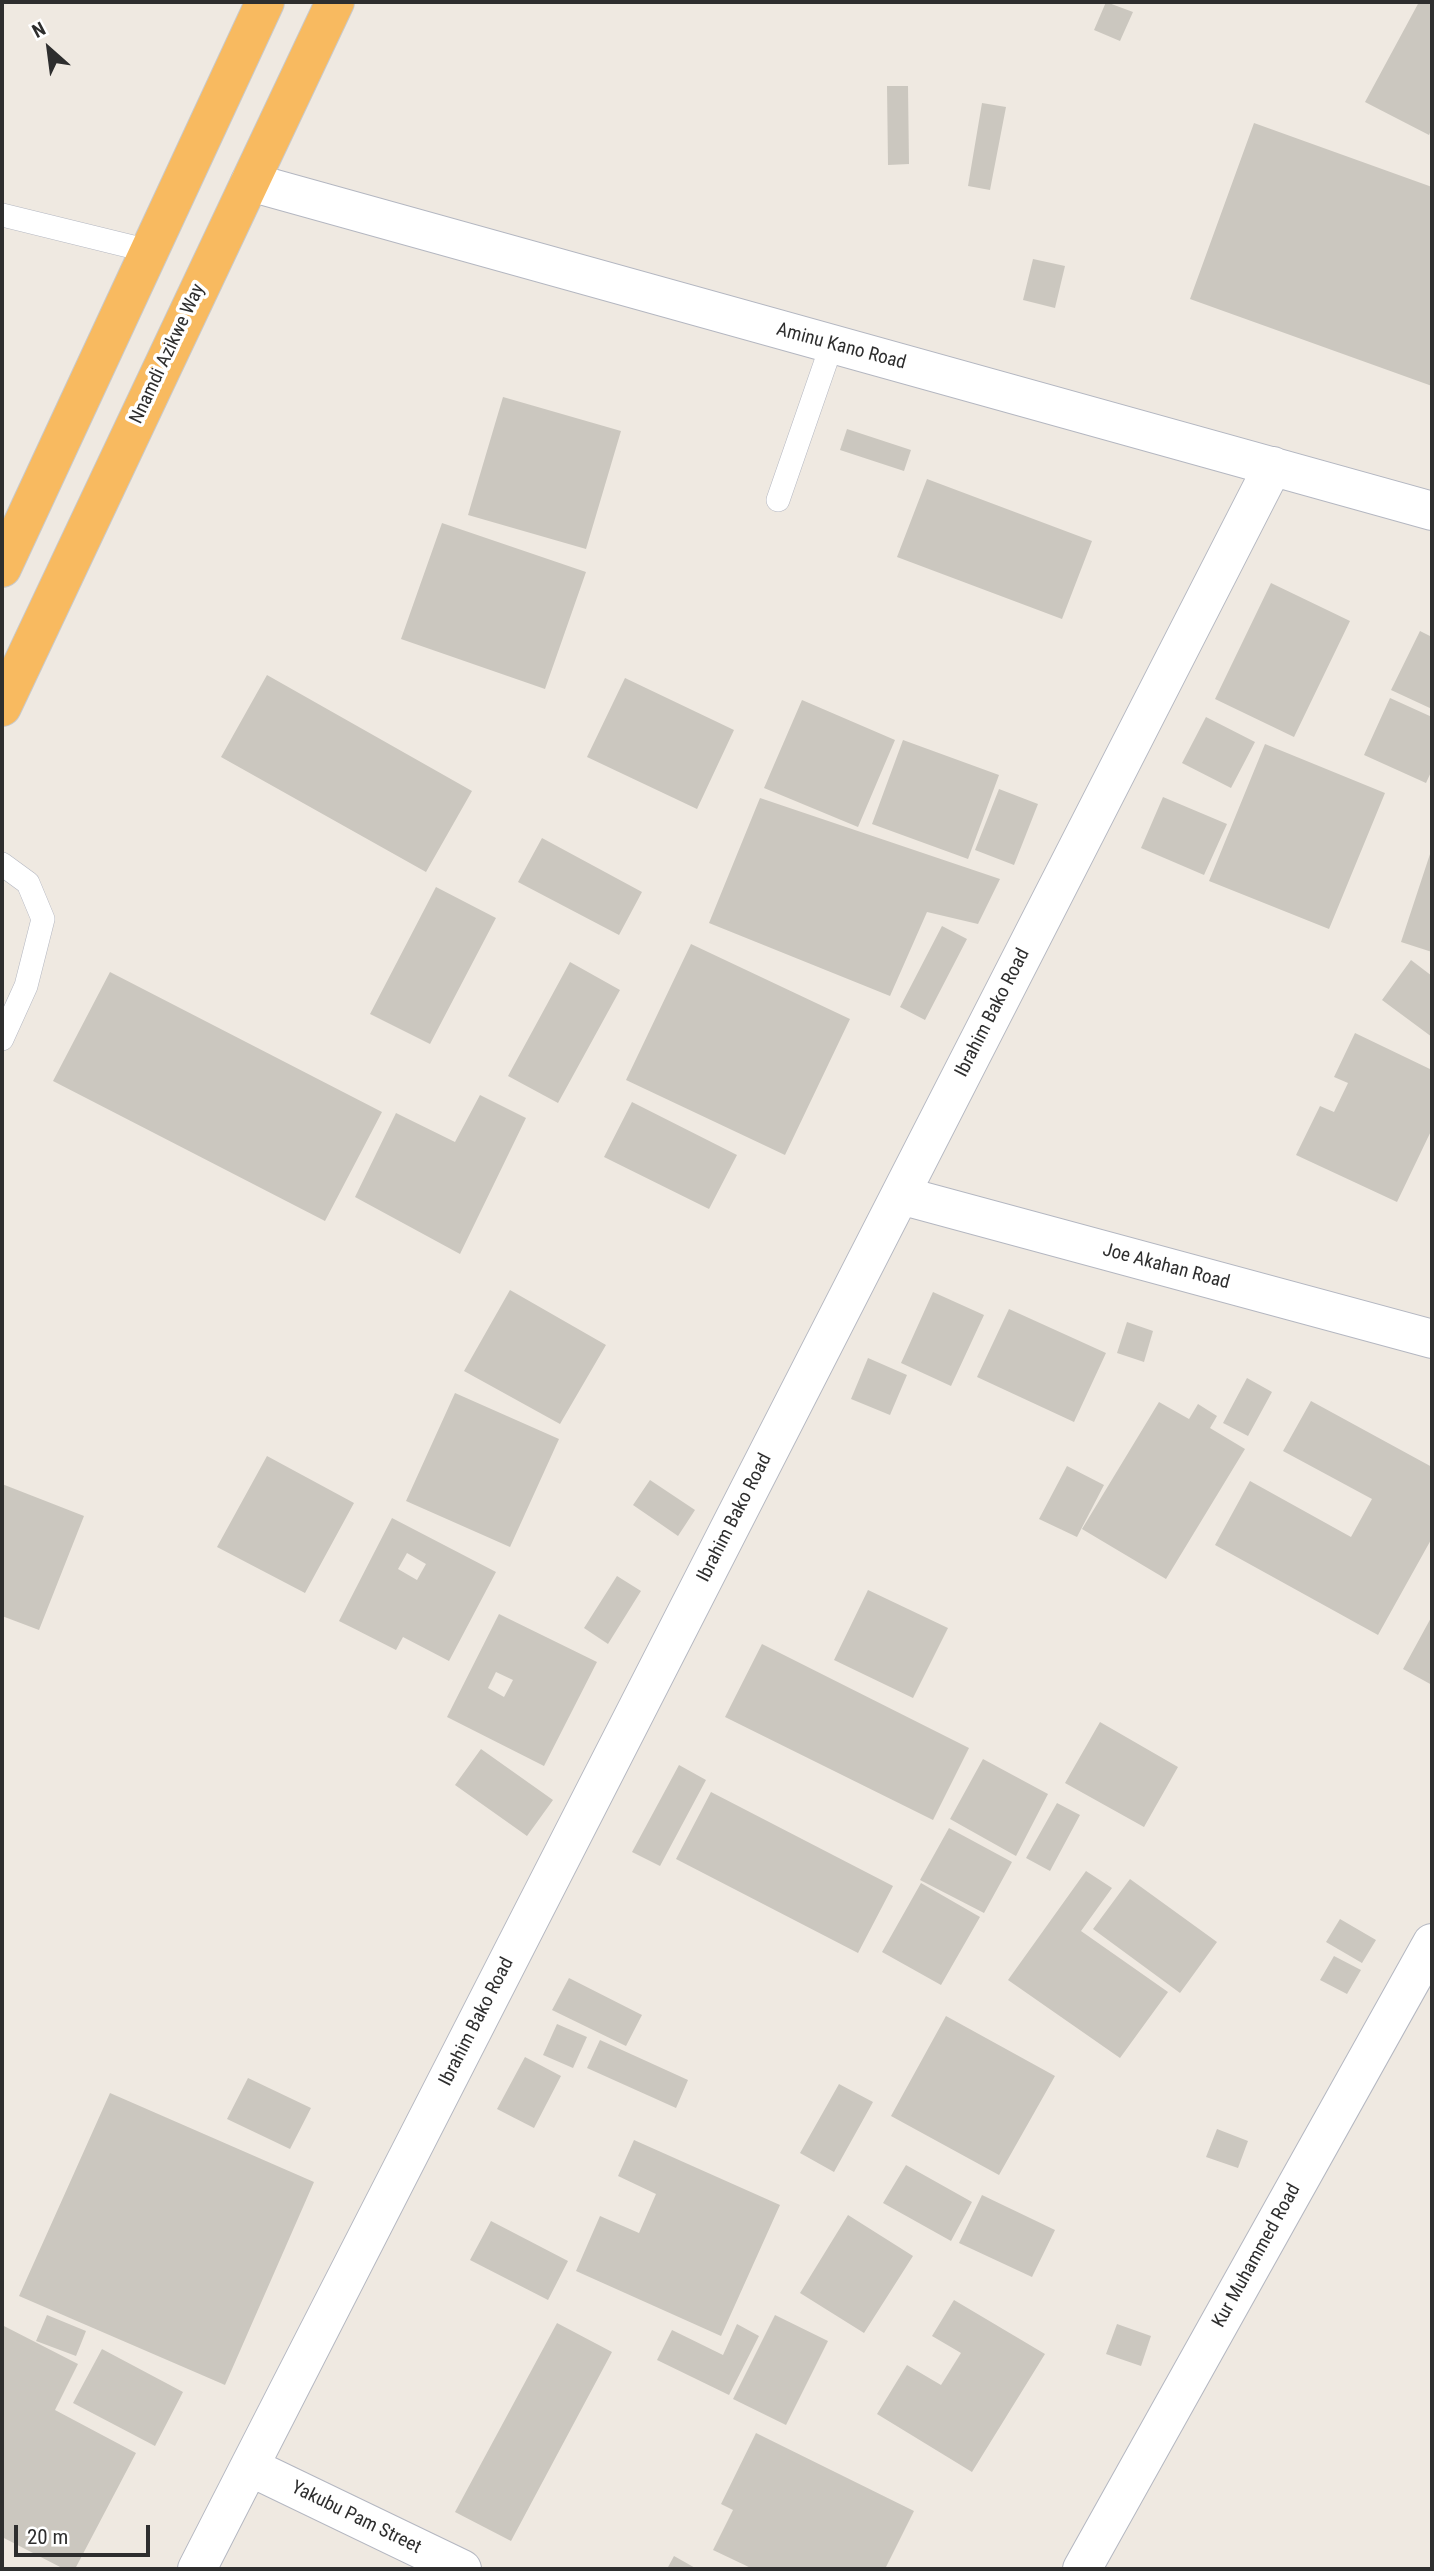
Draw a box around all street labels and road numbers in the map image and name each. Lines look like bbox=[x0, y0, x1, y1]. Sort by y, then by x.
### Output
street label: Nnamdi Azikwe Way bbox=[126, 281, 210, 427]
street label: Aminu Kano Road bbox=[774, 319, 908, 375]
street label: Ibrahim Bako Road bbox=[951, 945, 1035, 1081]
street label: Joe Akahan Road bbox=[1100, 1239, 1232, 1295]
street label: Ibrahim Bako Road bbox=[693, 1450, 777, 1586]
street label: Ibrahim Bako Road bbox=[435, 1954, 519, 2090]
street label: Kur Muhammed Road bbox=[1208, 2180, 1306, 2332]
street label: Yakubu Pam Street bbox=[287, 2477, 425, 2559]

